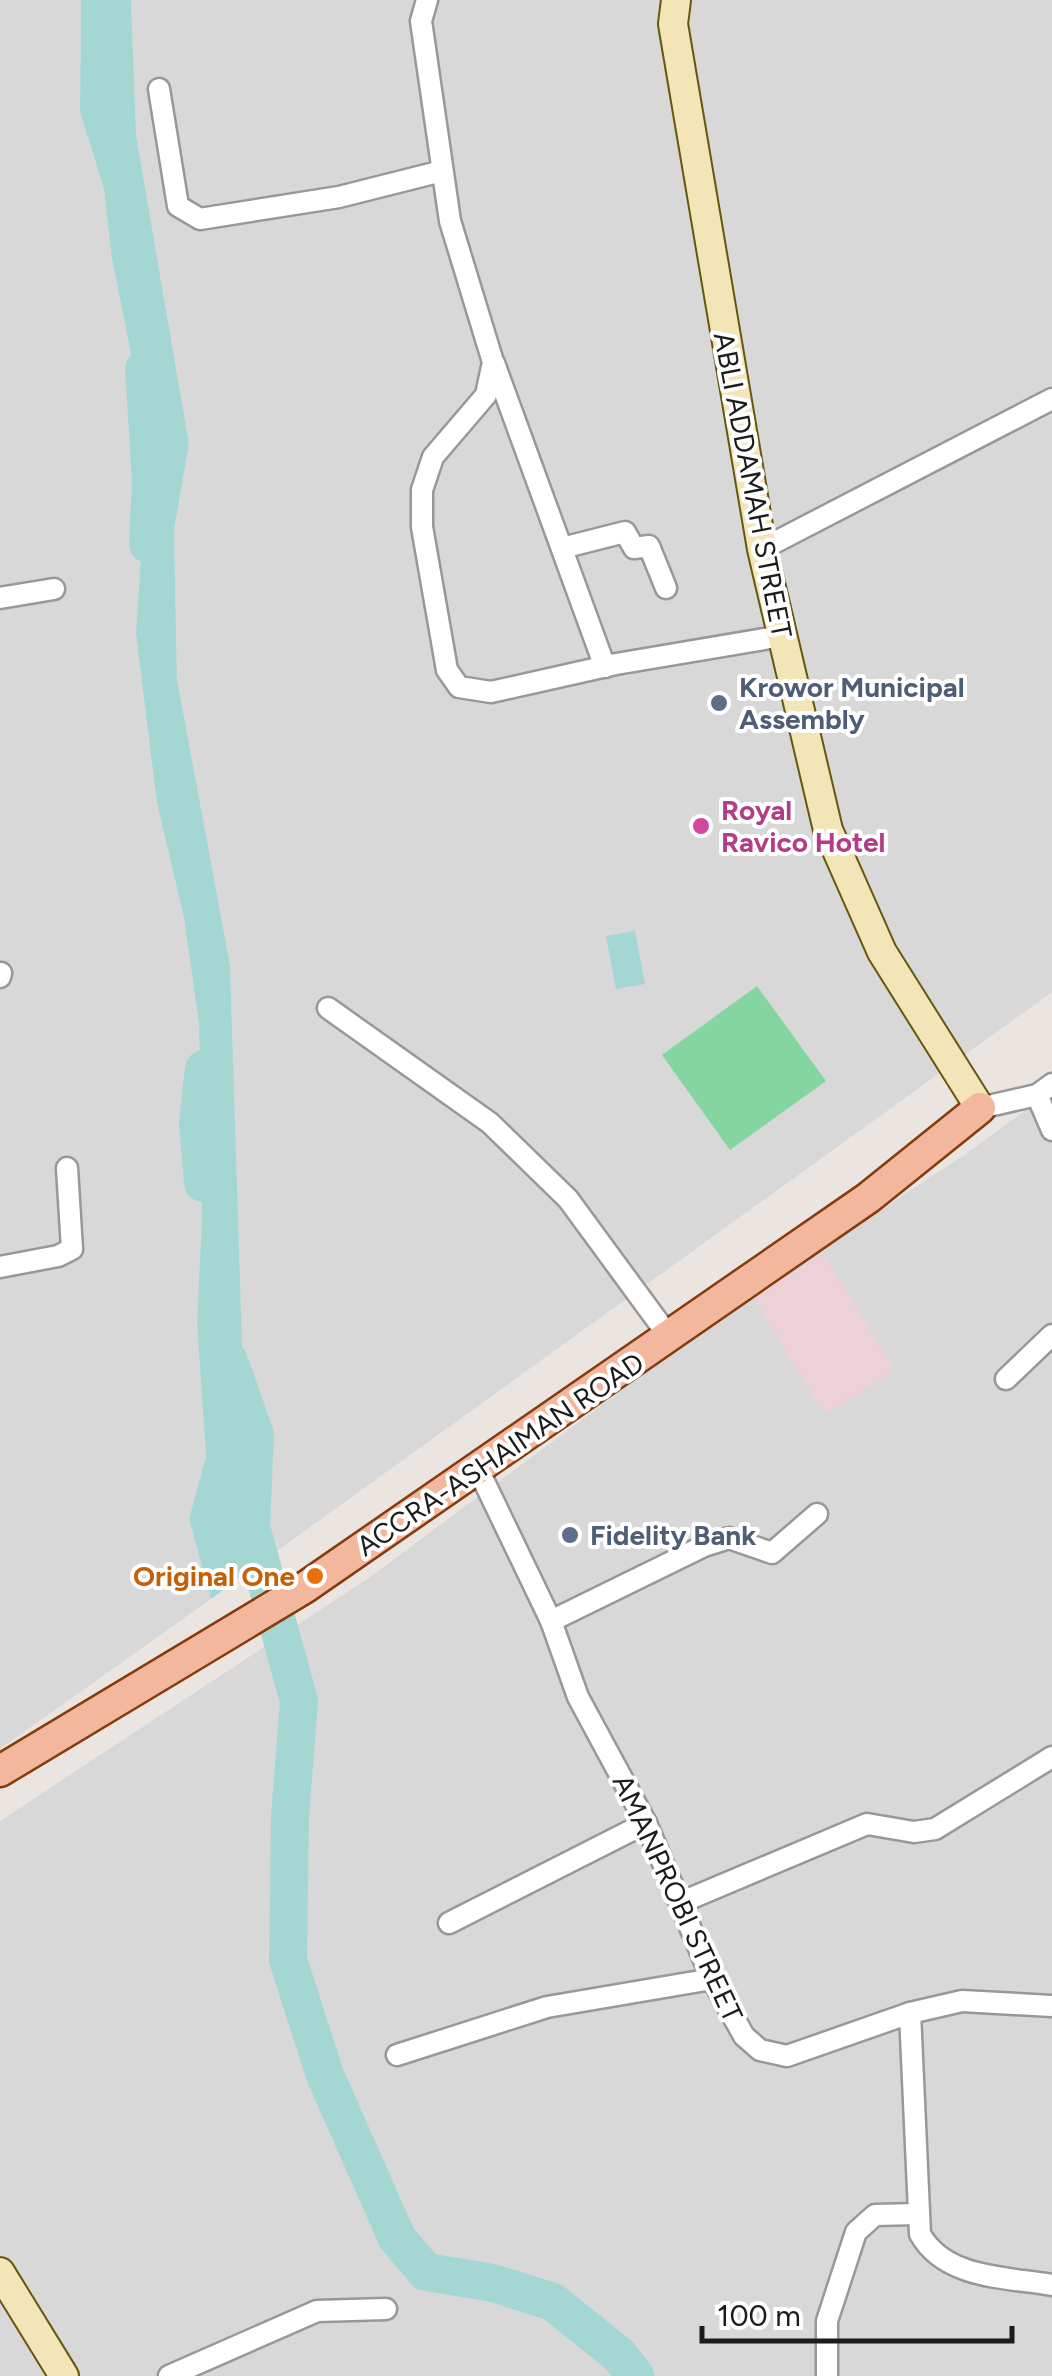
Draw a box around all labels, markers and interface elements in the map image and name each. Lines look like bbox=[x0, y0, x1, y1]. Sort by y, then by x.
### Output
street label: ABLI ADDAMAH STREET bbox=[707, 329, 799, 641]
place label: Krowor Municipal Assembly bbox=[739, 670, 965, 736]
marker: Krowor Municipal Assembly bbox=[708, 692, 730, 714]
place label: Royal Ravico Hotel bbox=[721, 793, 885, 859]
marker: Royal Ravico Hotel bbox=[690, 815, 712, 837]
street label: ACCRA-ASHAIMAN ROAD bbox=[350, 1345, 650, 1563]
place label: Fidelity Bank bbox=[590, 1518, 756, 1552]
marker: Fidelity Bank bbox=[559, 1524, 581, 1546]
place label: Original One bbox=[133, 1559, 295, 1593]
marker: Original One bbox=[304, 1565, 326, 1587]
street label: AMANPROBI STREET bbox=[606, 1769, 751, 2028]
scale bar bbox=[702, 2281, 1012, 2343]
text: 100 m bbox=[717, 2297, 801, 2334]

